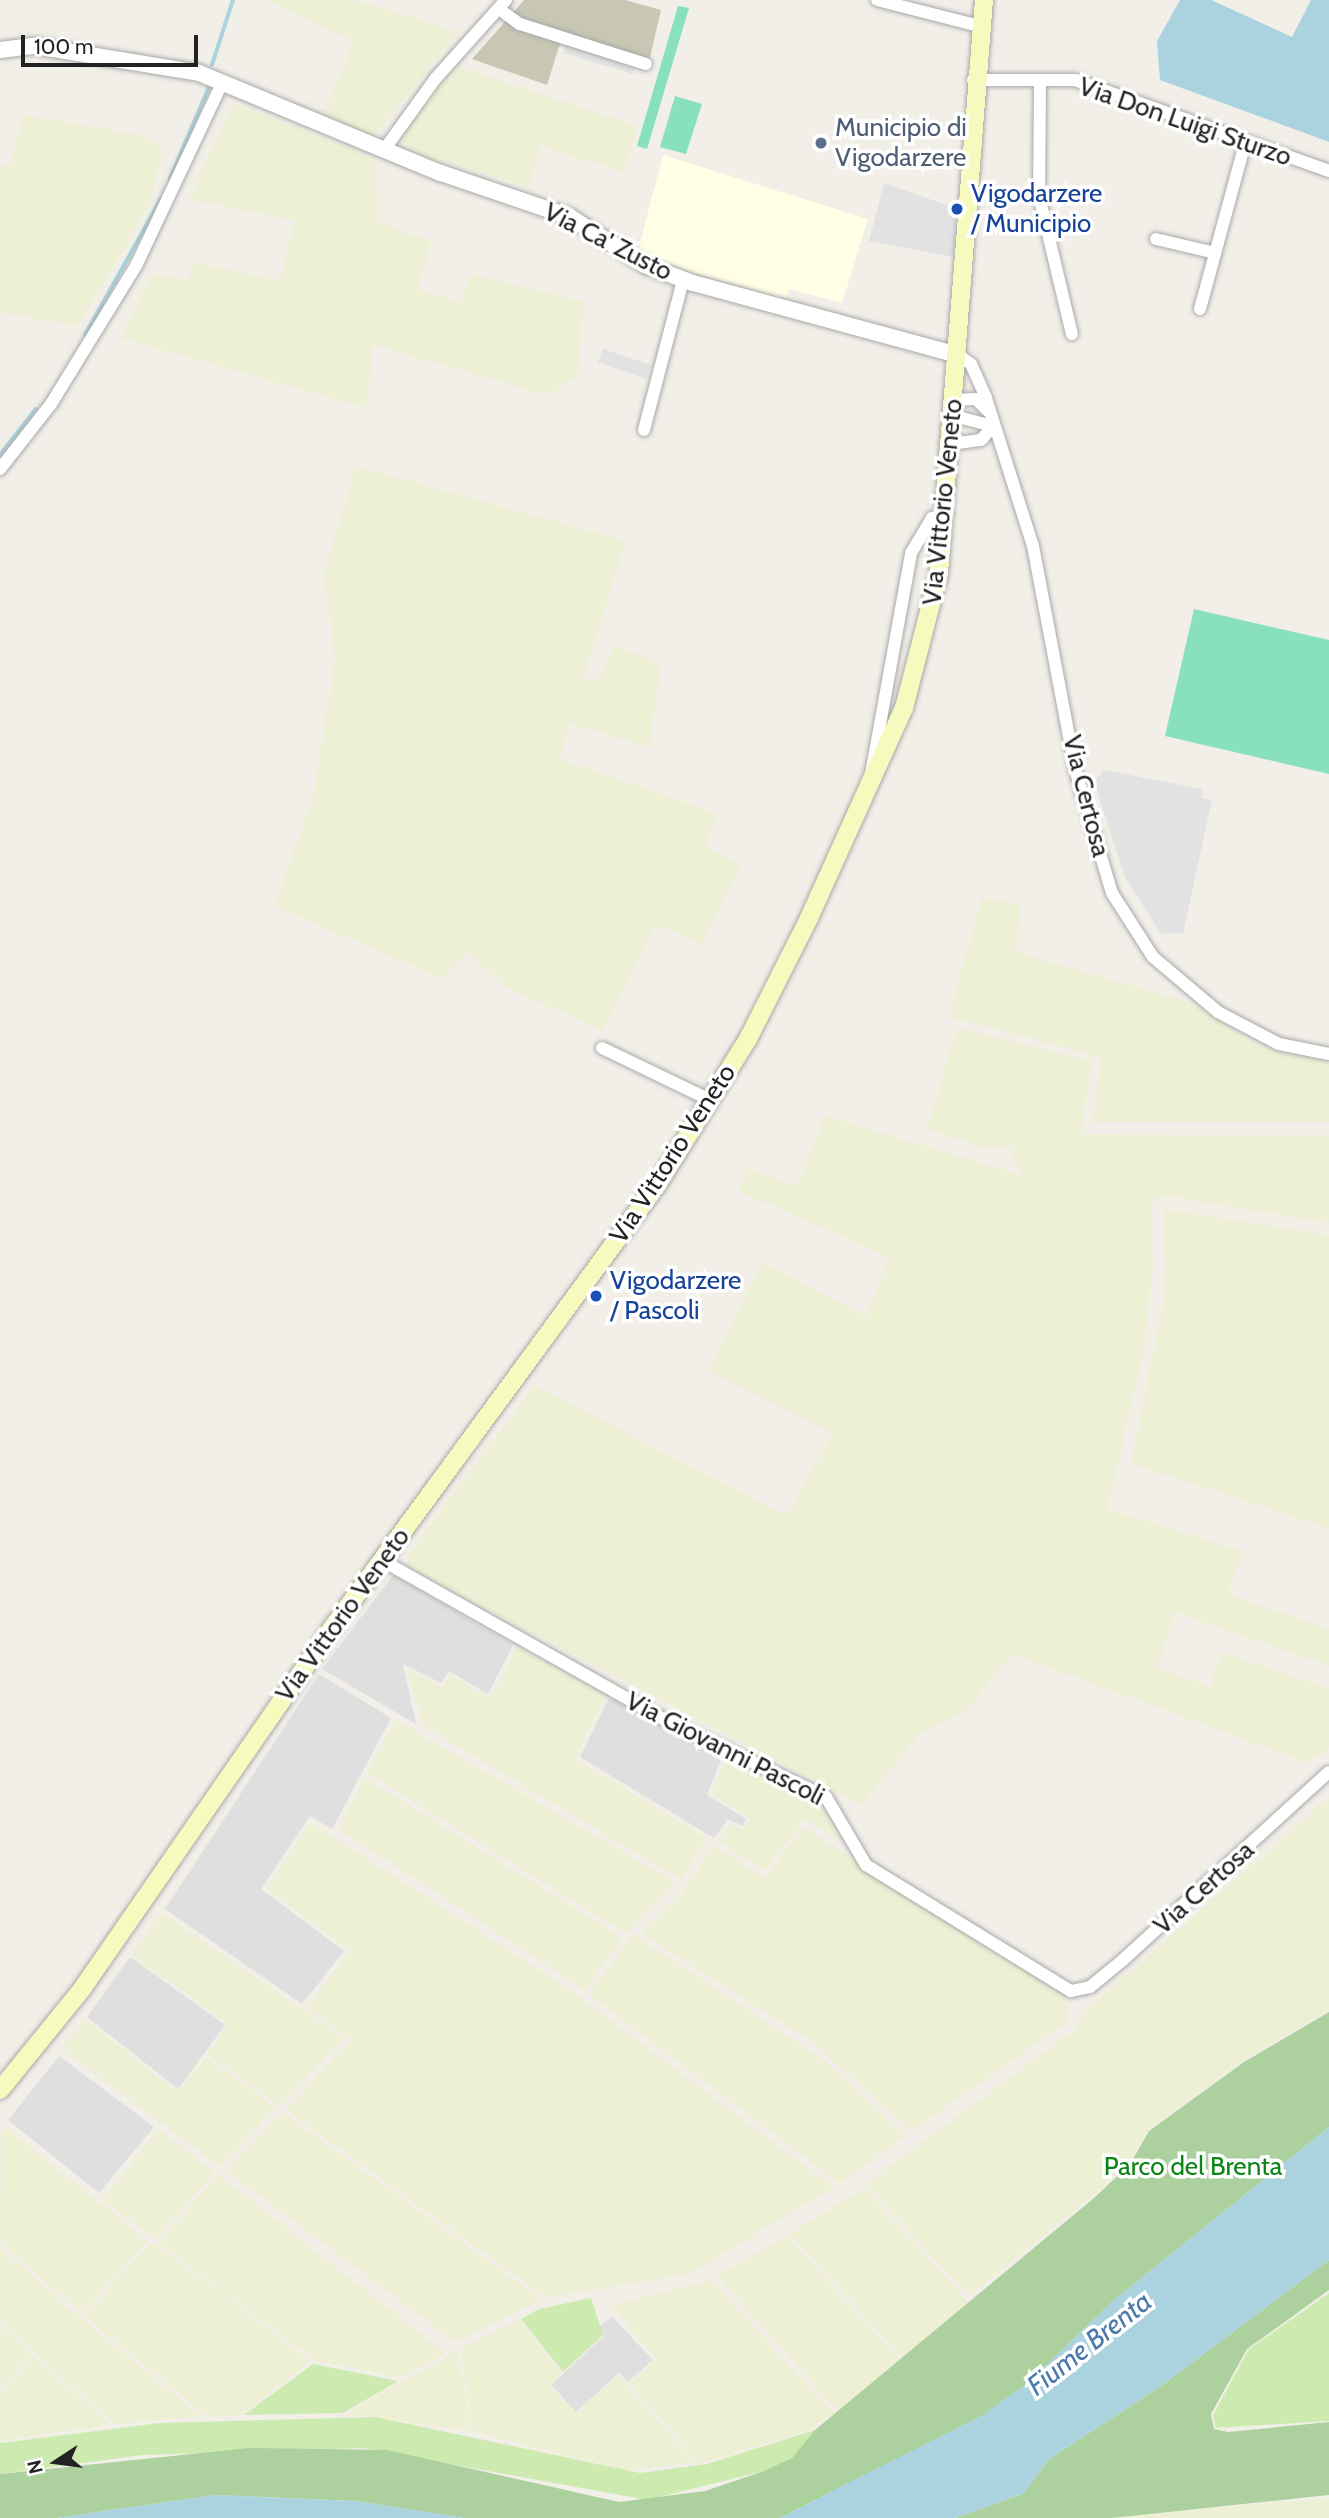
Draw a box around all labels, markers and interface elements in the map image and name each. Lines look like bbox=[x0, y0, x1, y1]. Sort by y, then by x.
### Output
scale bar bbox=[24, 21, 201, 65]
text: 100 m bbox=[34, 34, 93, 59]
street label: Via Don Luigi Sturzo bbox=[1075, 71, 1295, 173]
place label: Municipio di Vigodarzere bbox=[835, 112, 967, 174]
marker: Municipio di Vigodarzere bbox=[813, 135, 829, 151]
place label: Vigodarzere / Municipio bbox=[971, 178, 1102, 240]
street label: Via Ca' Zusto bbox=[539, 196, 677, 288]
marker: Vigodarzere / Municipio bbox=[949, 201, 965, 217]
street label: Via Vittorio Veneto bbox=[917, 397, 969, 607]
street label: Via Certosa bbox=[1056, 732, 1116, 860]
street label: Via Vittorio Veneto bbox=[603, 1059, 743, 1249]
place label: Vigodarzere / Pascoli bbox=[610, 1265, 741, 1326]
marker: Vigodarzere / Pascoli bbox=[588, 1288, 604, 1304]
street label: Via Vittorio Veneto bbox=[269, 1522, 417, 1708]
street label: Via Giovanni Pascoli bbox=[621, 1685, 829, 1813]
street label: Via Certosa bbox=[1147, 1835, 1261, 1941]
park label: Parco del Brenta bbox=[1104, 2151, 1282, 2183]
water label: Fiume Brenta bbox=[1020, 2284, 1158, 2402]
north arrow bbox=[21, 2427, 91, 2497]
text: N bbox=[22, 2458, 48, 2476]

